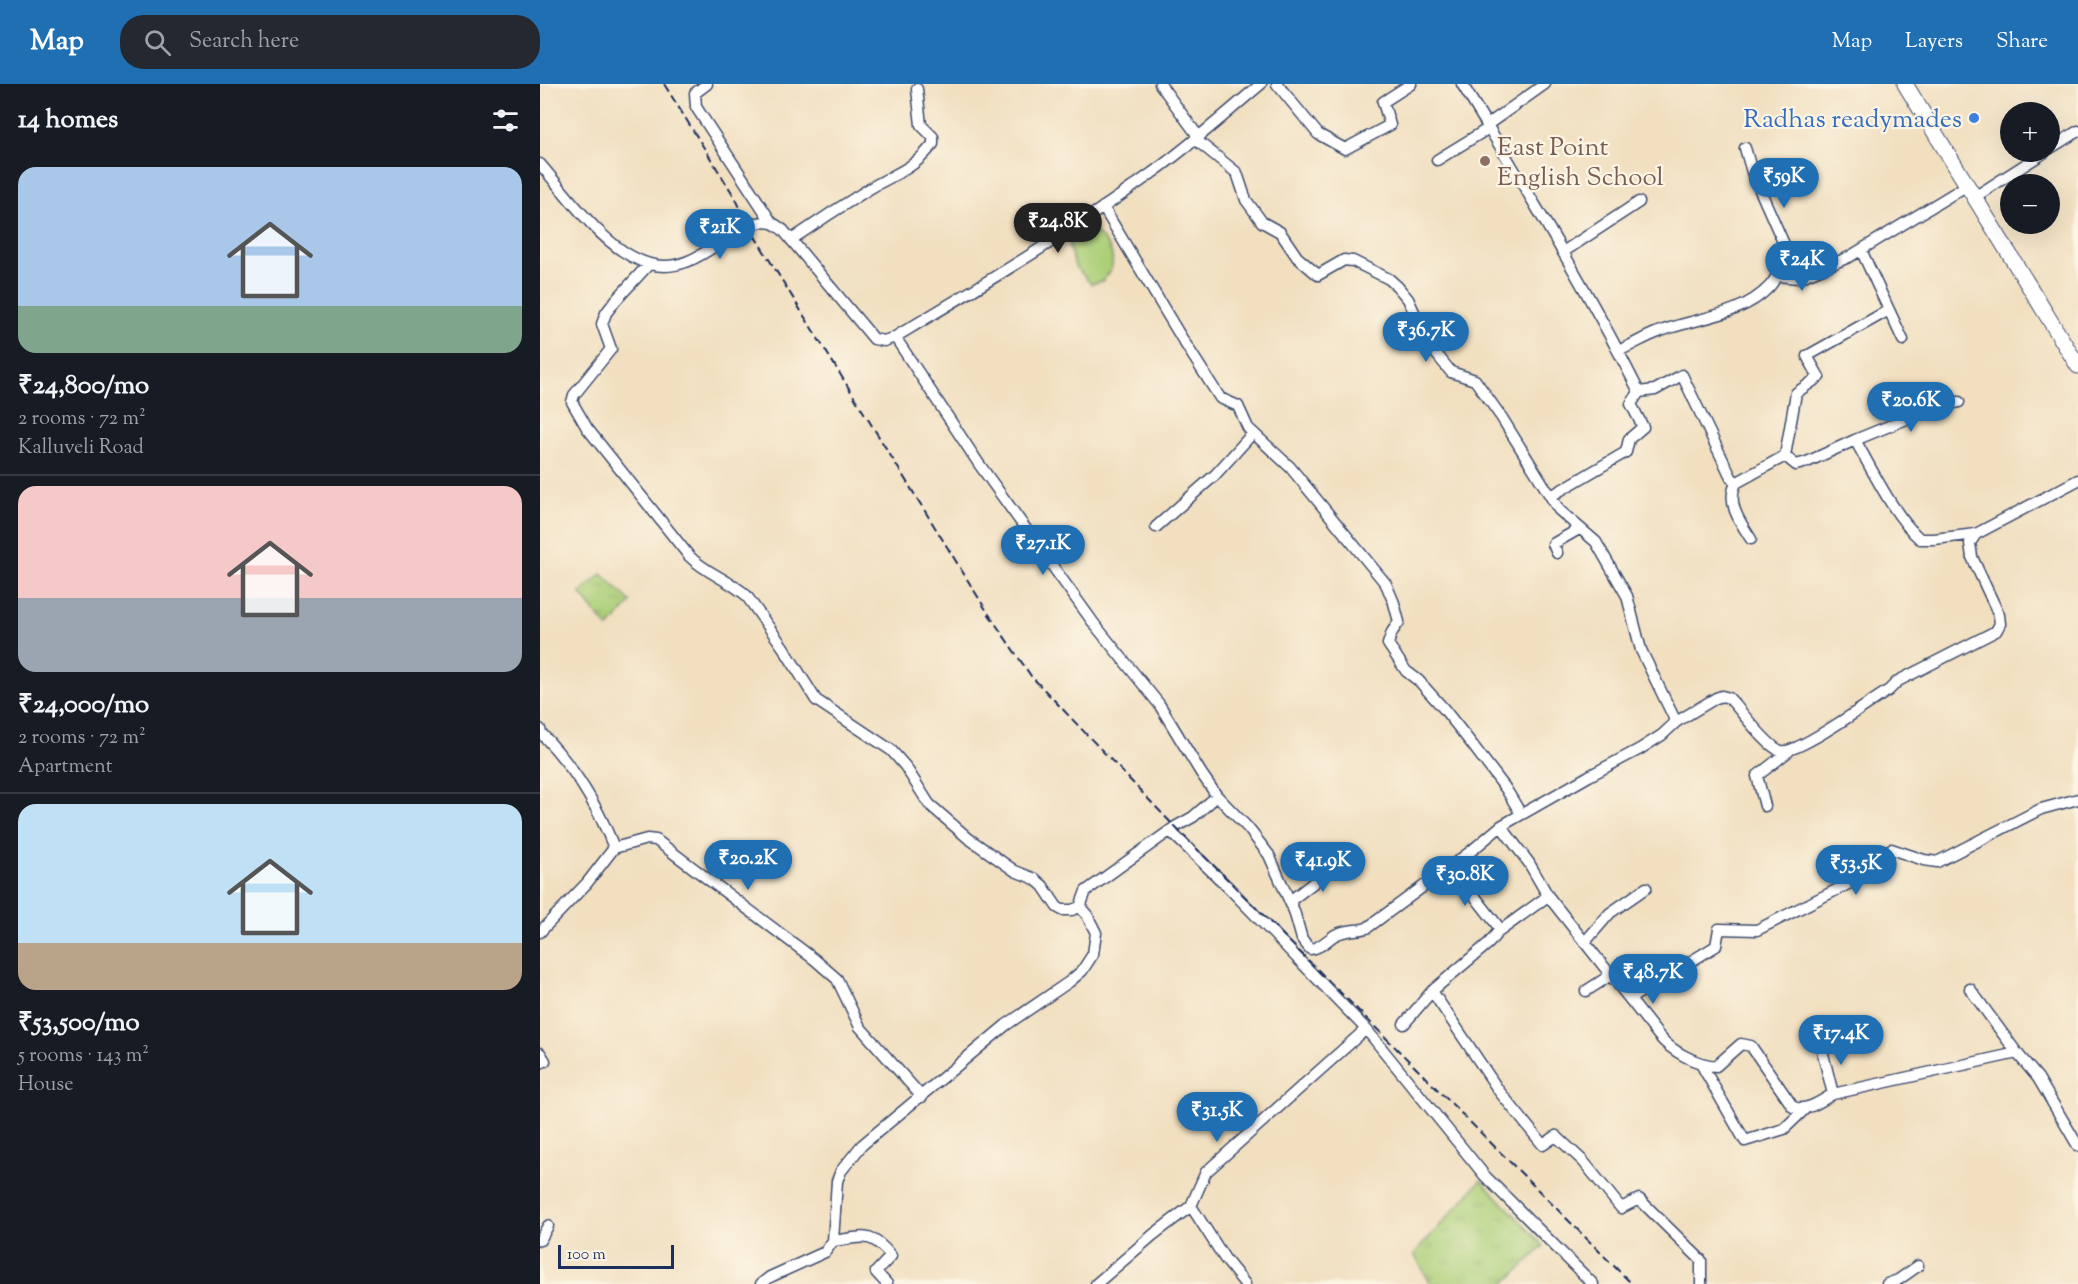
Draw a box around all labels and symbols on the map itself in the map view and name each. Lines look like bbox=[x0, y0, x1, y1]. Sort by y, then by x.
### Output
place label: Radhas readymades bbox=[1743, 102, 1962, 139]
marker: Radhas readymades bbox=[1967, 111, 1981, 125]
place label: East Point English School bbox=[1497, 130, 1664, 197]
marker: East Point English School bbox=[1478, 154, 1492, 168]
pin: ₹59K bbox=[1748, 158, 1820, 209]
pin: ₹24.8K bbox=[1009, 203, 1107, 254]
pin: ₹21K bbox=[684, 209, 756, 260]
pin: ₹24K bbox=[1766, 241, 1838, 292]
pin: ₹36.7K bbox=[1377, 312, 1475, 363]
pin: ₹20.6K bbox=[1862, 382, 1960, 433]
pin: ₹27.1K bbox=[994, 525, 1092, 576]
pin: ₹20.2K bbox=[699, 840, 797, 891]
pin: ₹41.9K bbox=[1274, 842, 1372, 893]
pin: ₹53.5K bbox=[1807, 845, 1905, 896]
pin: ₹30.8K bbox=[1416, 856, 1514, 907]
pin: ₹48.7K bbox=[1604, 954, 1702, 1005]
pin: ₹17.4K bbox=[1792, 1015, 1890, 1066]
pin: ₹31.5K bbox=[1168, 1092, 1266, 1143]
scale bar bbox=[558, 1242, 674, 1270]

